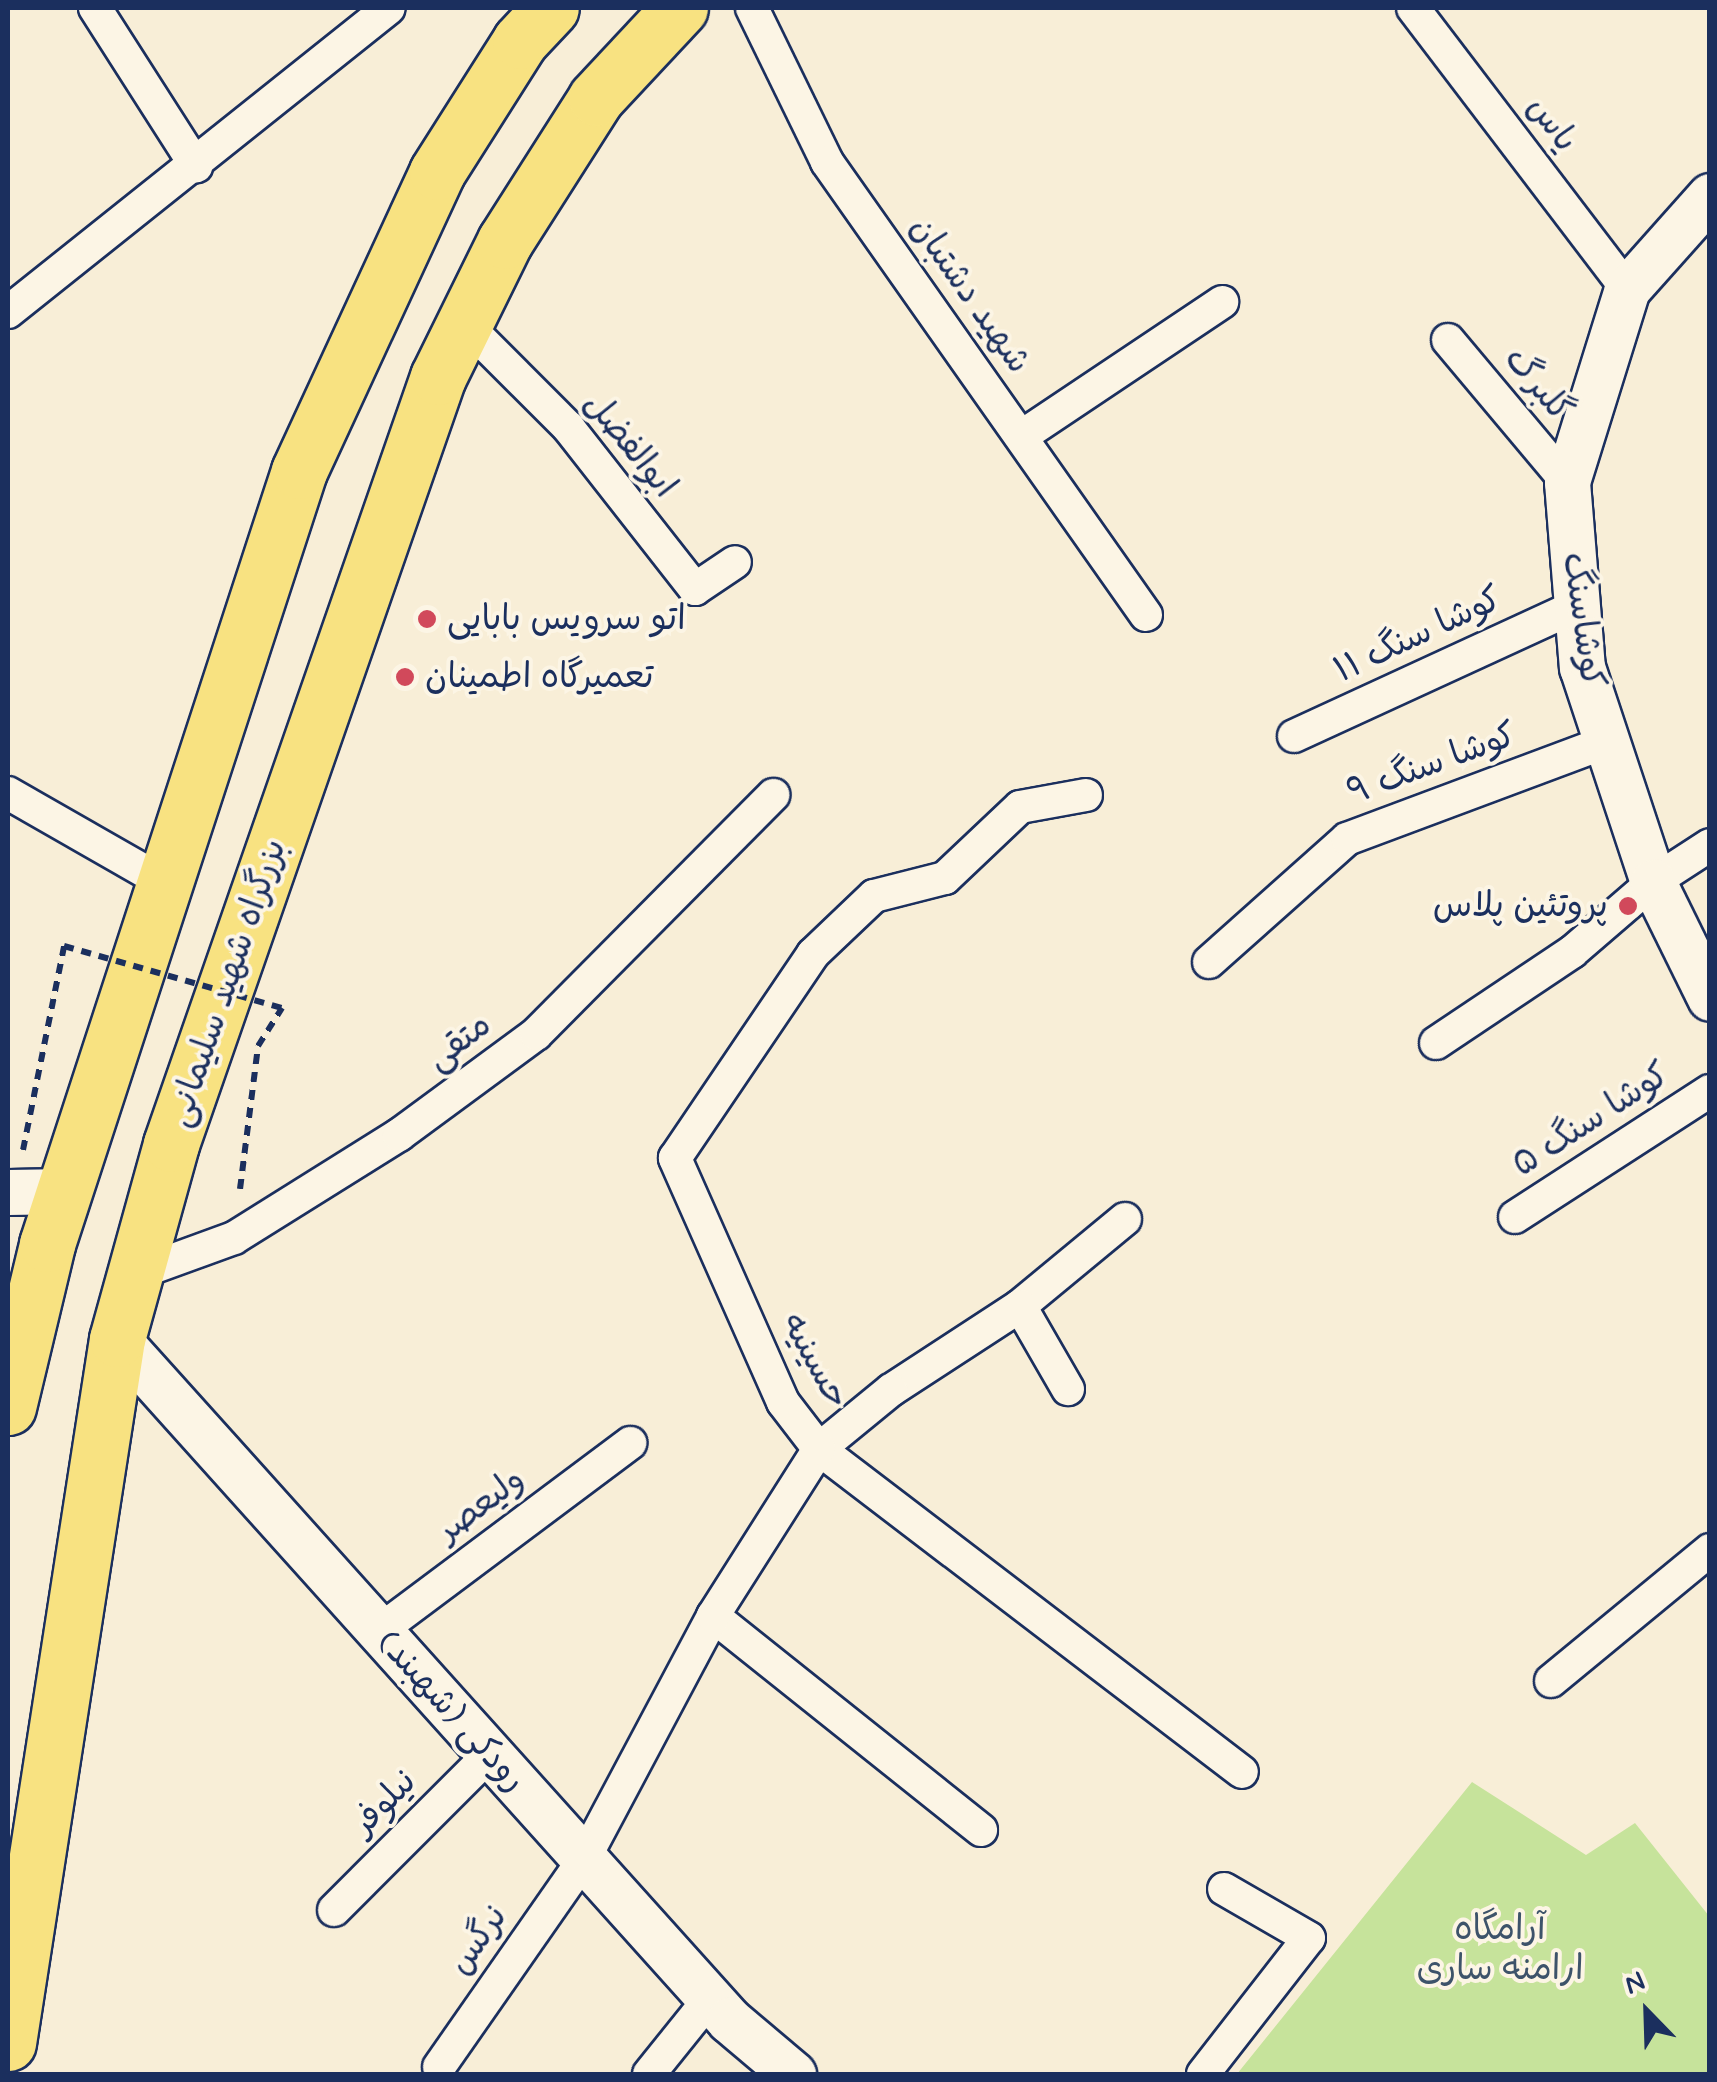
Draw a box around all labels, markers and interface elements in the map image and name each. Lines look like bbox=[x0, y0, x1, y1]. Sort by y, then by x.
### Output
street label: یاس bbox=[1517, 88, 1587, 160]
street label: شهید دشتبان bbox=[901, 208, 1039, 382]
street label: گلبرگ bbox=[1495, 339, 1581, 431]
street label: ابوالفضل bbox=[574, 383, 686, 507]
street label: کوشاسنگ bbox=[1553, 550, 1613, 690]
street label: ۱۱ کوشا سنگ bbox=[1327, 578, 1509, 692]
place label: اتو سرویس بابایی bbox=[447, 598, 686, 640]
marker: اتو سرویس بابایی bbox=[416, 608, 438, 630]
place label: تعمیرگاه اطمینان bbox=[425, 656, 654, 698]
marker: تعمیرگاه اطمینان bbox=[394, 666, 416, 688]
street label: کوشا سنگ ۹ bbox=[1342, 714, 1522, 814]
street label: بزرگراه شهید سلیمانی bbox=[158, 834, 296, 1132]
place label: پروتئین پلاس bbox=[1433, 885, 1608, 927]
marker: پروتئین پلاس bbox=[1617, 895, 1639, 917]
street label: متقی bbox=[418, 1004, 500, 1080]
street label: کوشا سنگ ۵ bbox=[1504, 1054, 1678, 1186]
street label: حسینیه bbox=[772, 1306, 858, 1416]
street label: ولیعصر bbox=[429, 1459, 533, 1551]
street label: رودکی (شهبند) bbox=[367, 1621, 535, 1801]
street label: نیلوفر bbox=[342, 1761, 426, 1845]
street label: نرگس bbox=[439, 1897, 517, 1983]
park label: آرامگاه ارامنه ساری bbox=[1416, 1908, 1584, 1990]
north arrow bbox=[1597, 1962, 1697, 2062]
text: N bbox=[1619, 1963, 1651, 2005]

